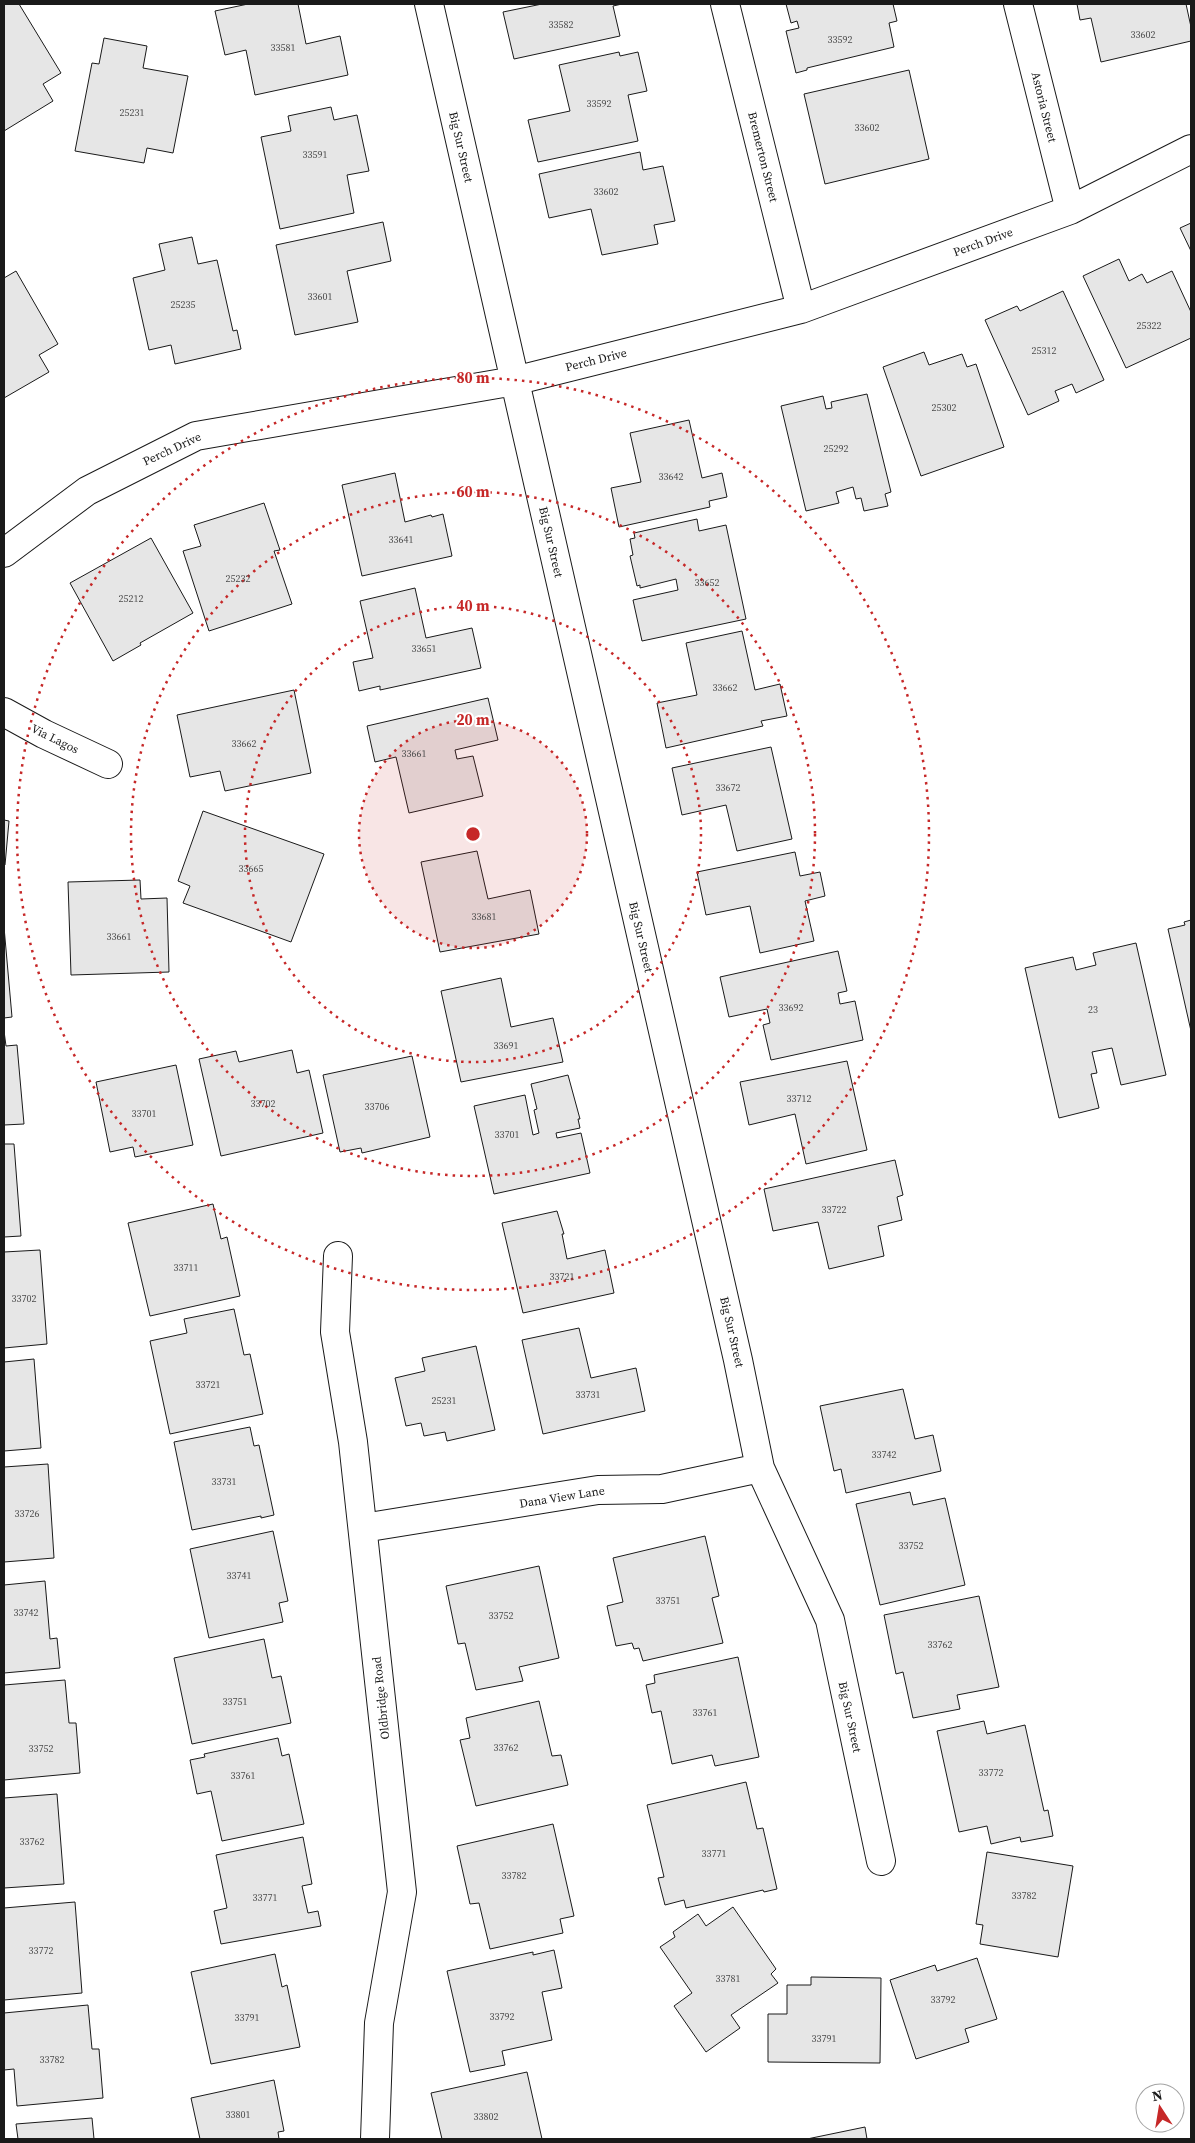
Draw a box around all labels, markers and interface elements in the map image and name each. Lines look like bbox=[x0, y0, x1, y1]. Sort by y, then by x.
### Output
house number: 33582 bbox=[549, 18, 574, 31]
house number: 33602 bbox=[1131, 28, 1156, 41]
house number: 33592 bbox=[828, 33, 853, 46]
house number: 33581 bbox=[271, 41, 296, 54]
street label: Astoria Street bbox=[1027, 70, 1061, 144]
house number: 33592 bbox=[587, 97, 612, 110]
house number: 25231 bbox=[120, 106, 145, 119]
street label: Big Sur Street bbox=[445, 110, 477, 184]
street label: Bremerton Street bbox=[744, 110, 782, 204]
house number: 33602 bbox=[855, 121, 880, 134]
house number: 33591 bbox=[303, 148, 328, 161]
house number: 33602 bbox=[594, 185, 619, 198]
street label: Perch Drive bbox=[951, 224, 1015, 260]
house number: 33601 bbox=[308, 290, 333, 303]
house number: 25235 bbox=[171, 298, 196, 311]
house number: 25322 bbox=[1137, 319, 1162, 332]
house number: 25312 bbox=[1032, 344, 1057, 357]
street label: Perch Drive bbox=[564, 345, 628, 375]
text: 80 m bbox=[456, 367, 490, 388]
house number: 25302 bbox=[932, 401, 957, 414]
street label: Perch Drive bbox=[140, 429, 204, 469]
house number: 25292 bbox=[824, 442, 849, 455]
house number: 33642 bbox=[659, 470, 684, 483]
text: 60 m bbox=[456, 481, 490, 502]
street label: Big Sur Street bbox=[535, 505, 567, 579]
house number: 33641 bbox=[389, 533, 414, 546]
house number: 25232 bbox=[226, 572, 251, 585]
house number: 33652 bbox=[695, 576, 720, 589]
house number: 25212 bbox=[119, 592, 144, 605]
text: 40 m bbox=[456, 595, 490, 616]
house number: 33651 bbox=[412, 642, 437, 655]
house number: 33662 bbox=[713, 681, 738, 694]
text: 20 m bbox=[456, 709, 490, 730]
street label: Via Lagos bbox=[28, 721, 82, 757]
house number: 33662 bbox=[232, 737, 257, 750]
house number: 33661 bbox=[402, 747, 427, 760]
house number: 33672 bbox=[716, 781, 741, 794]
centre of rings bbox=[464, 825, 482, 843]
house number: 33665 bbox=[239, 862, 264, 875]
street label: Big Sur Street bbox=[625, 900, 657, 974]
house number: 33681 bbox=[472, 910, 497, 923]
house number: 33661 bbox=[107, 930, 132, 943]
house number: 33692 bbox=[779, 1001, 804, 1014]
house number: 23 bbox=[1088, 1003, 1098, 1016]
house number: 33691 bbox=[494, 1039, 519, 1052]
house number: 33712 bbox=[787, 1092, 812, 1105]
house number: 33702 bbox=[251, 1097, 276, 1110]
house number: 33706 bbox=[365, 1100, 390, 1113]
house number: 33701 bbox=[132, 1107, 157, 1120]
house number: 33701 bbox=[495, 1128, 520, 1141]
house number: 33722 bbox=[822, 1203, 847, 1216]
house number: 33711 bbox=[174, 1261, 199, 1274]
house number: 33721 bbox=[550, 1270, 575, 1283]
house number: 33702 bbox=[12, 1292, 37, 1305]
street label: Big Sur Street bbox=[716, 1295, 748, 1369]
house number: 33721 bbox=[196, 1378, 221, 1391]
house number: 33731 bbox=[576, 1388, 601, 1401]
house number: 25231 bbox=[432, 1394, 457, 1407]
house number: 33742 bbox=[872, 1448, 897, 1461]
house number: 33731 bbox=[212, 1475, 237, 1488]
street label: Dana View Lane bbox=[518, 1482, 606, 1512]
house number: 33726 bbox=[15, 1507, 40, 1520]
house number: 33752 bbox=[899, 1539, 924, 1552]
house number: 33741 bbox=[227, 1569, 252, 1582]
house number: 33751 bbox=[656, 1594, 681, 1607]
house number: 33742 bbox=[14, 1606, 39, 1619]
house number: 33752 bbox=[489, 1609, 514, 1622]
house number: 33762 bbox=[928, 1638, 953, 1651]
street label: Oldbridge Road bbox=[369, 1656, 393, 1740]
street label: Big Sur Street bbox=[835, 1680, 865, 1754]
house number: 33751 bbox=[223, 1695, 248, 1708]
house number: 33761 bbox=[693, 1706, 718, 1719]
house number: 33762 bbox=[494, 1741, 519, 1754]
house number: 33752 bbox=[29, 1742, 54, 1755]
house number: 33772 bbox=[979, 1766, 1004, 1779]
house number: 33761 bbox=[231, 1769, 256, 1782]
house number: 33762 bbox=[20, 1835, 45, 1848]
house number: 33771 bbox=[702, 1847, 727, 1860]
house number: 33782 bbox=[502, 1869, 527, 1882]
house number: 33782 bbox=[1012, 1889, 1037, 1902]
house number: 33771 bbox=[253, 1891, 278, 1904]
house number: 33772 bbox=[29, 1944, 54, 1957]
house number: 33781 bbox=[716, 1972, 741, 1985]
house number: 33792 bbox=[931, 1993, 956, 2006]
house number: 33792 bbox=[490, 2010, 515, 2023]
house number: 33791 bbox=[235, 2011, 260, 2024]
house number: 33791 bbox=[812, 2032, 837, 2045]
house number: 33782 bbox=[40, 2053, 65, 2066]
north arrow bbox=[1135, 2083, 1185, 2133]
text: N bbox=[1150, 2084, 1164, 2106]
house number: 33801 bbox=[226, 2108, 251, 2121]
house number: 33802 bbox=[474, 2110, 499, 2123]

